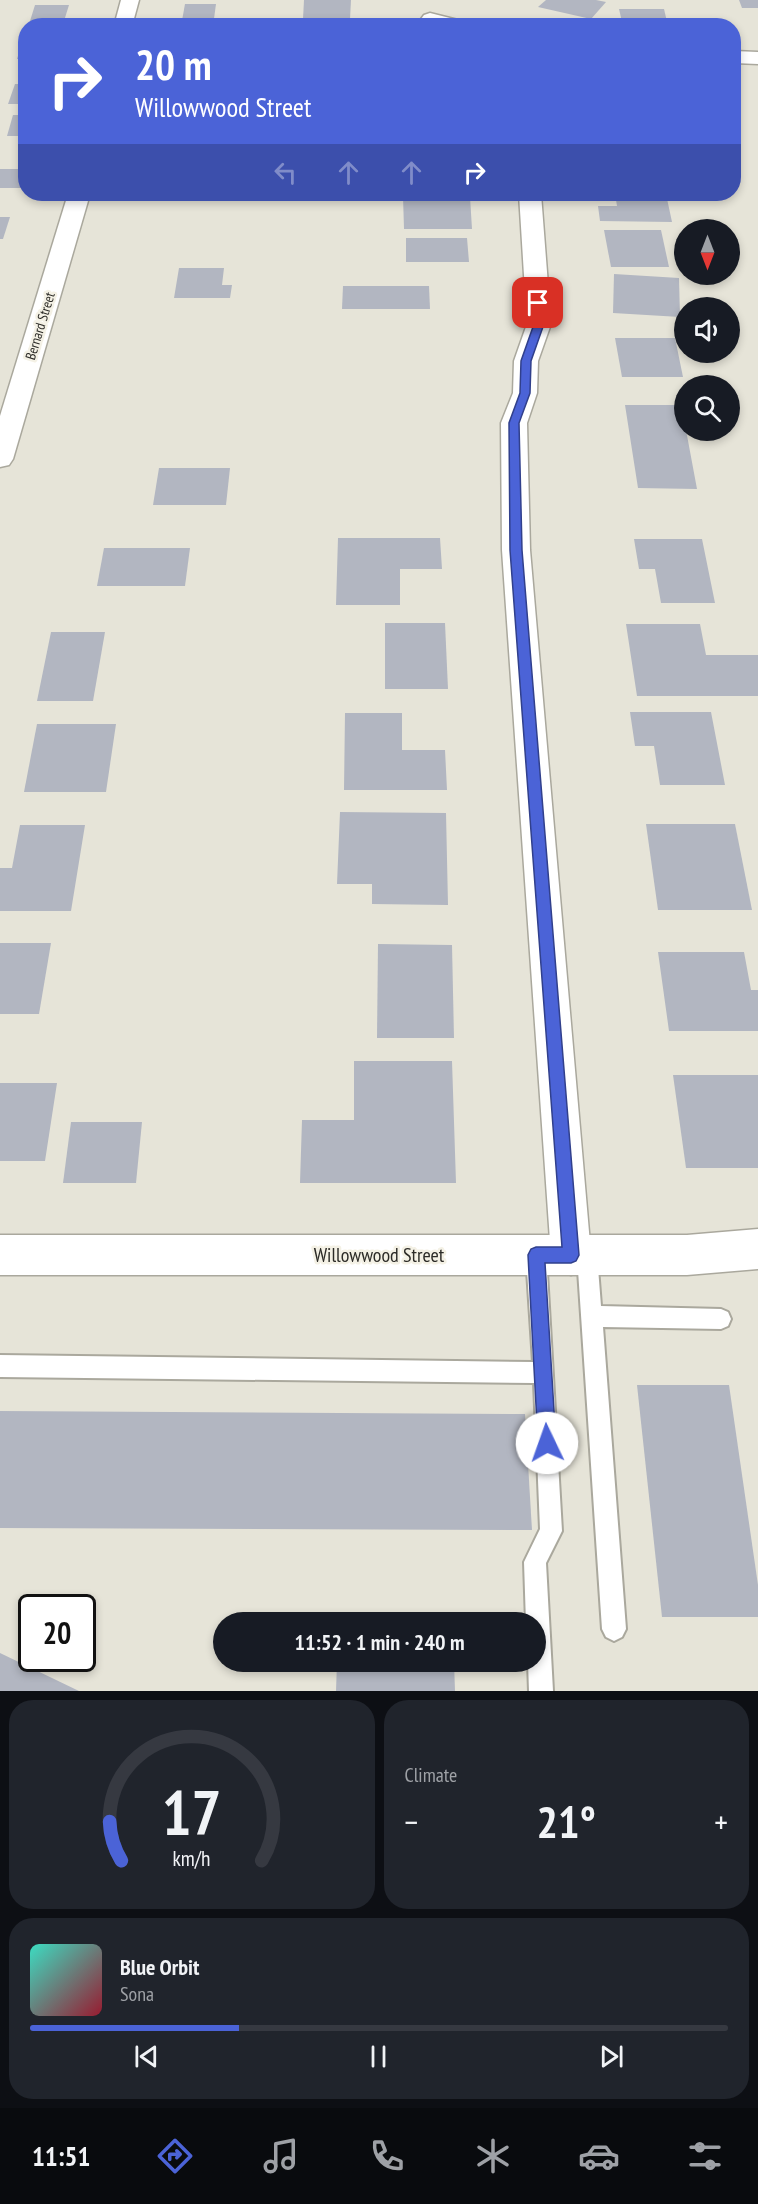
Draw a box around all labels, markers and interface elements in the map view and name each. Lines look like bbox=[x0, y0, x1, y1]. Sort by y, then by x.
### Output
text: 20 m bbox=[135, 37, 212, 92]
icon: right bbox=[36, 42, 114, 120]
text: Willowwood Street bbox=[135, 90, 311, 124]
icon: left bbox=[269, 156, 302, 189]
icon: ahead bbox=[332, 156, 365, 189]
icon: ahead bbox=[395, 156, 428, 189]
icon: right bbox=[458, 156, 491, 189]
north arrow bbox=[674, 219, 740, 285]
map controls bbox=[674, 219, 740, 441]
pin bbox=[512, 277, 563, 328]
icon: arrive bbox=[521, 286, 554, 319]
street label: Bernard Street bbox=[21, 290, 59, 362]
button: sound bbox=[674, 297, 740, 363]
button: search bbox=[674, 375, 740, 441]
street label: Willowwood Street bbox=[314, 1242, 445, 1268]
position arrow bbox=[515, 1411, 579, 1475]
speed limit sign: 20 bbox=[18, 1594, 96, 1672]
text: 11:52 · 1 min · 240 m bbox=[294, 1628, 465, 1656]
text: Climate bbox=[405, 1762, 457, 1788]
text: 17 bbox=[162, 1771, 222, 1852]
text: 21° bbox=[537, 1792, 596, 1850]
text: − bbox=[405, 1800, 418, 1843]
text: + bbox=[714, 1800, 728, 1843]
text: km/h bbox=[173, 1845, 211, 1873]
text: Blue Orbit bbox=[120, 1953, 199, 1981]
text: Sona bbox=[120, 1981, 154, 2007]
icon: previous bbox=[130, 2040, 163, 2073]
icon: pause bbox=[362, 2040, 395, 2073]
icon: next bbox=[595, 2040, 628, 2073]
icon: directions bbox=[154, 2135, 196, 2177]
icon: music bbox=[260, 2135, 302, 2177]
icon: phone bbox=[366, 2135, 408, 2177]
icon: climate bbox=[472, 2135, 514, 2177]
icon: car bbox=[578, 2135, 620, 2177]
icon: filters bbox=[684, 2135, 726, 2177]
text: 11:51 bbox=[32, 2139, 90, 2173]

